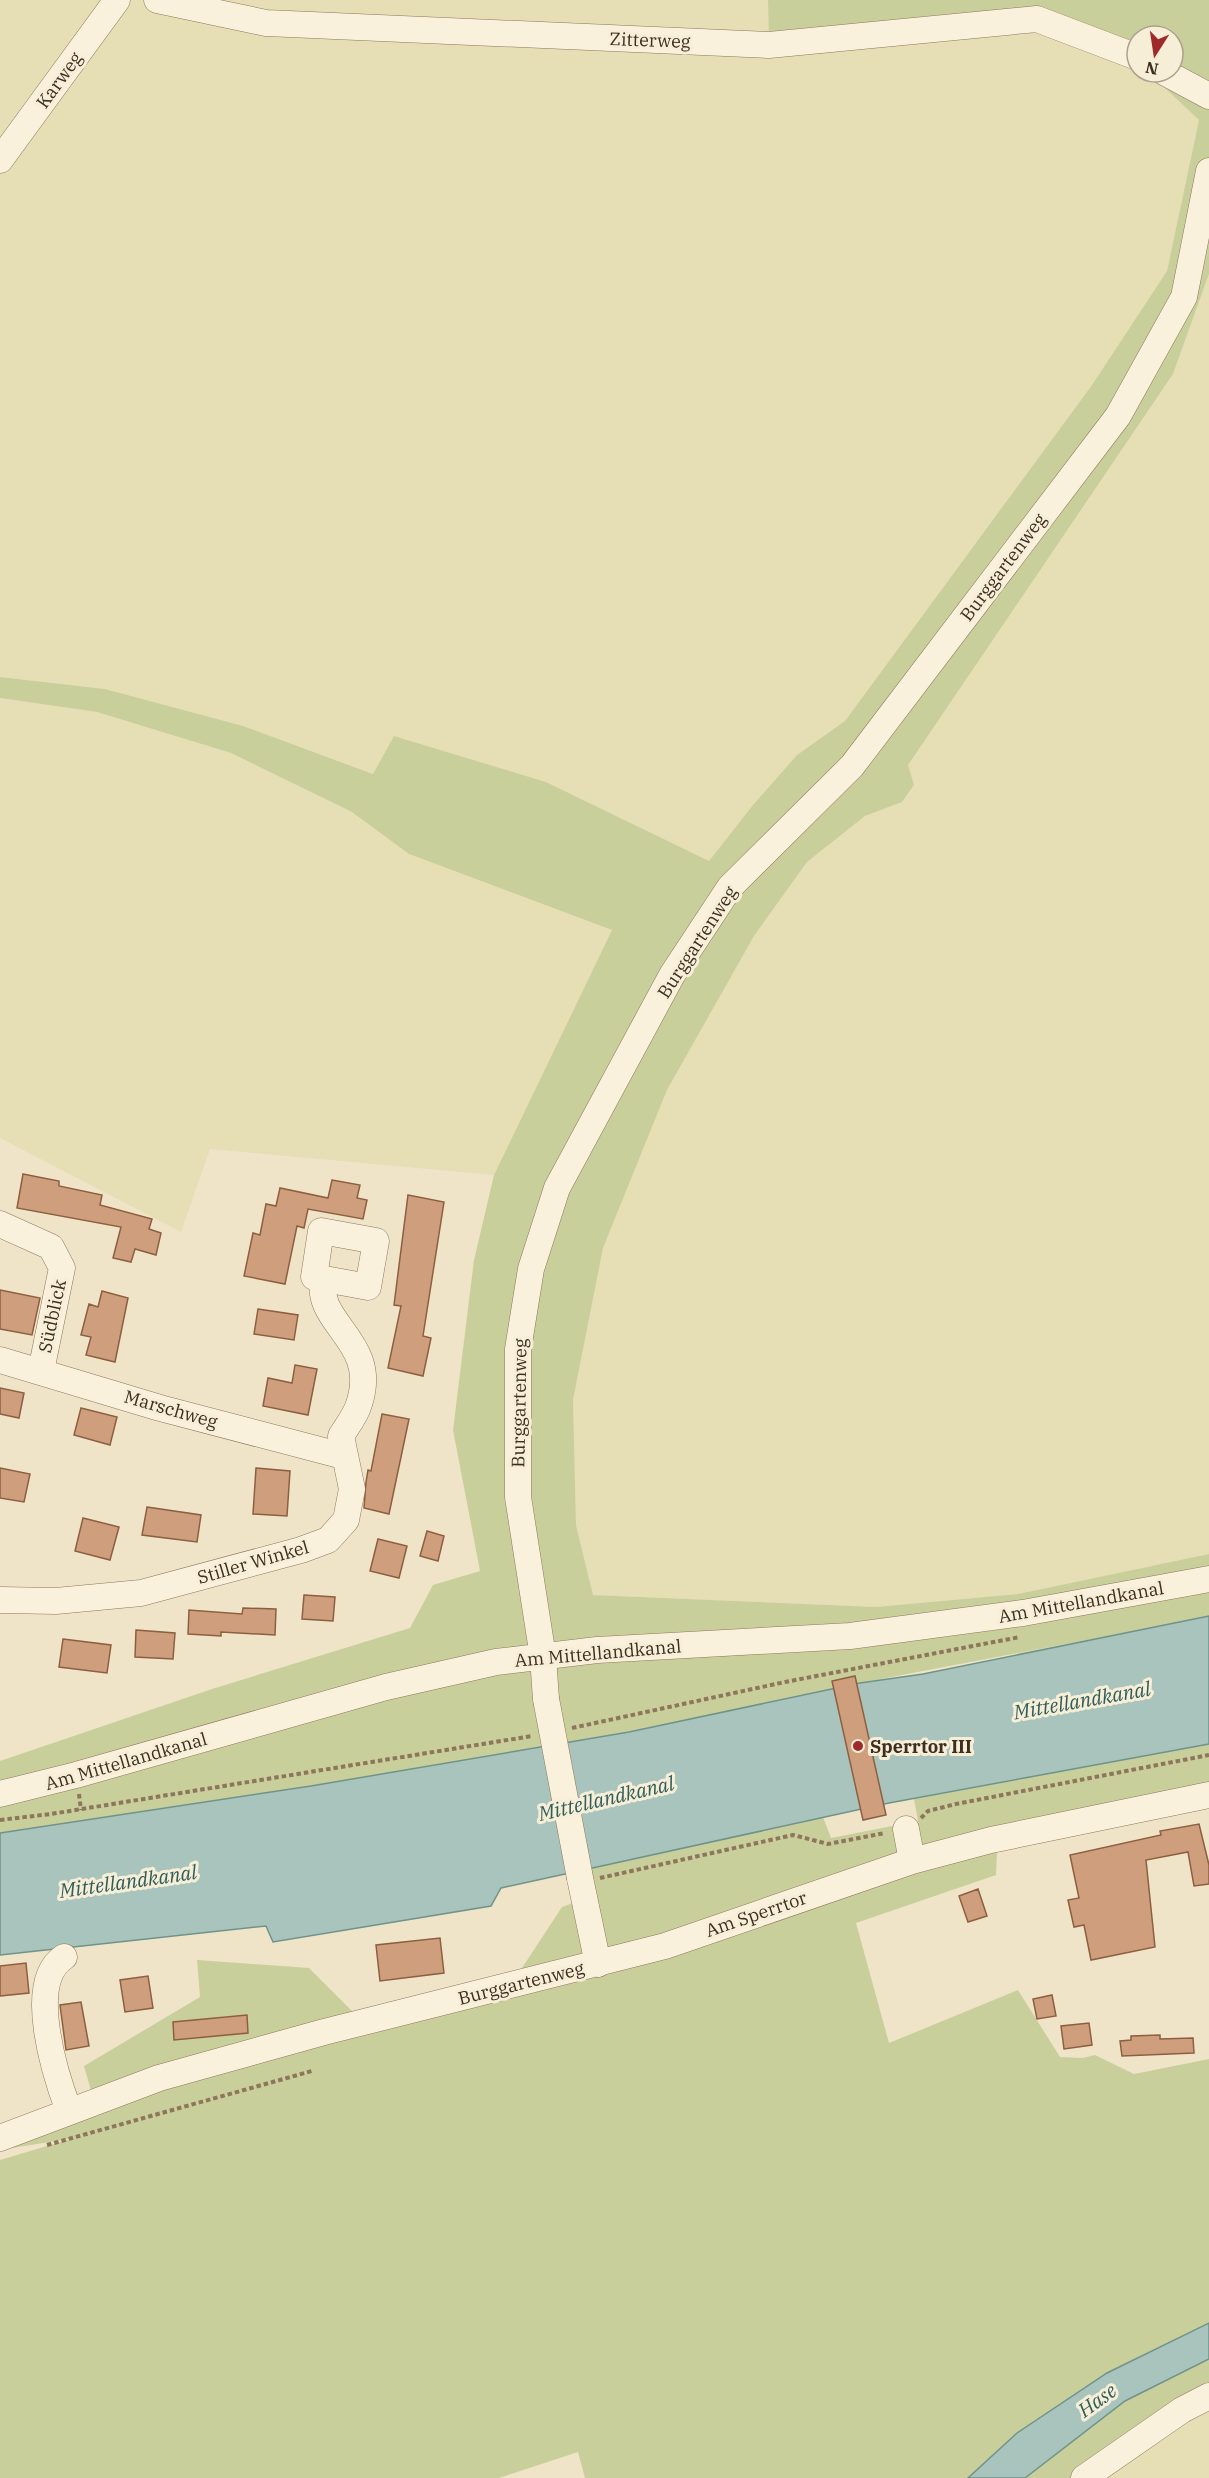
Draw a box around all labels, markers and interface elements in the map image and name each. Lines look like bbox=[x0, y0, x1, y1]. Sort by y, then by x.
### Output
north arrow bbox=[1125, 24, 1185, 84]
street label: Zitterweg bbox=[609, 27, 691, 53]
street label: Karweg bbox=[31, 47, 87, 113]
text: N bbox=[1144, 58, 1160, 80]
street label: Burggartenweg bbox=[955, 508, 1051, 625]
street label: Burggartenweg bbox=[652, 881, 742, 1002]
street label: Südblick bbox=[33, 1277, 71, 1355]
street label: Burggartenweg bbox=[506, 1338, 532, 1468]
street label: Marschweg bbox=[122, 1385, 220, 1433]
street label: Stiller Winkel bbox=[195, 1535, 311, 1589]
street label: Am Mittellandkanal bbox=[997, 1576, 1165, 1628]
street label: Am Mittellandkanal bbox=[514, 1634, 682, 1672]
water label: Mittellandkanal bbox=[1010, 1675, 1153, 1725]
street label: Am Mittellandkanal bbox=[42, 1727, 210, 1795]
place label: Sperrtor III bbox=[870, 1735, 972, 1758]
marker: Sperrtor III bbox=[851, 1739, 865, 1753]
water label: Mittellandkanal bbox=[535, 1769, 677, 1827]
water label: Mittellandkanal bbox=[57, 1858, 199, 1904]
street label: Am Sperrtor bbox=[702, 1886, 810, 1942]
street label: Burggartenweg bbox=[456, 1956, 587, 2010]
water label: Hase bbox=[1071, 2377, 1122, 2424]

